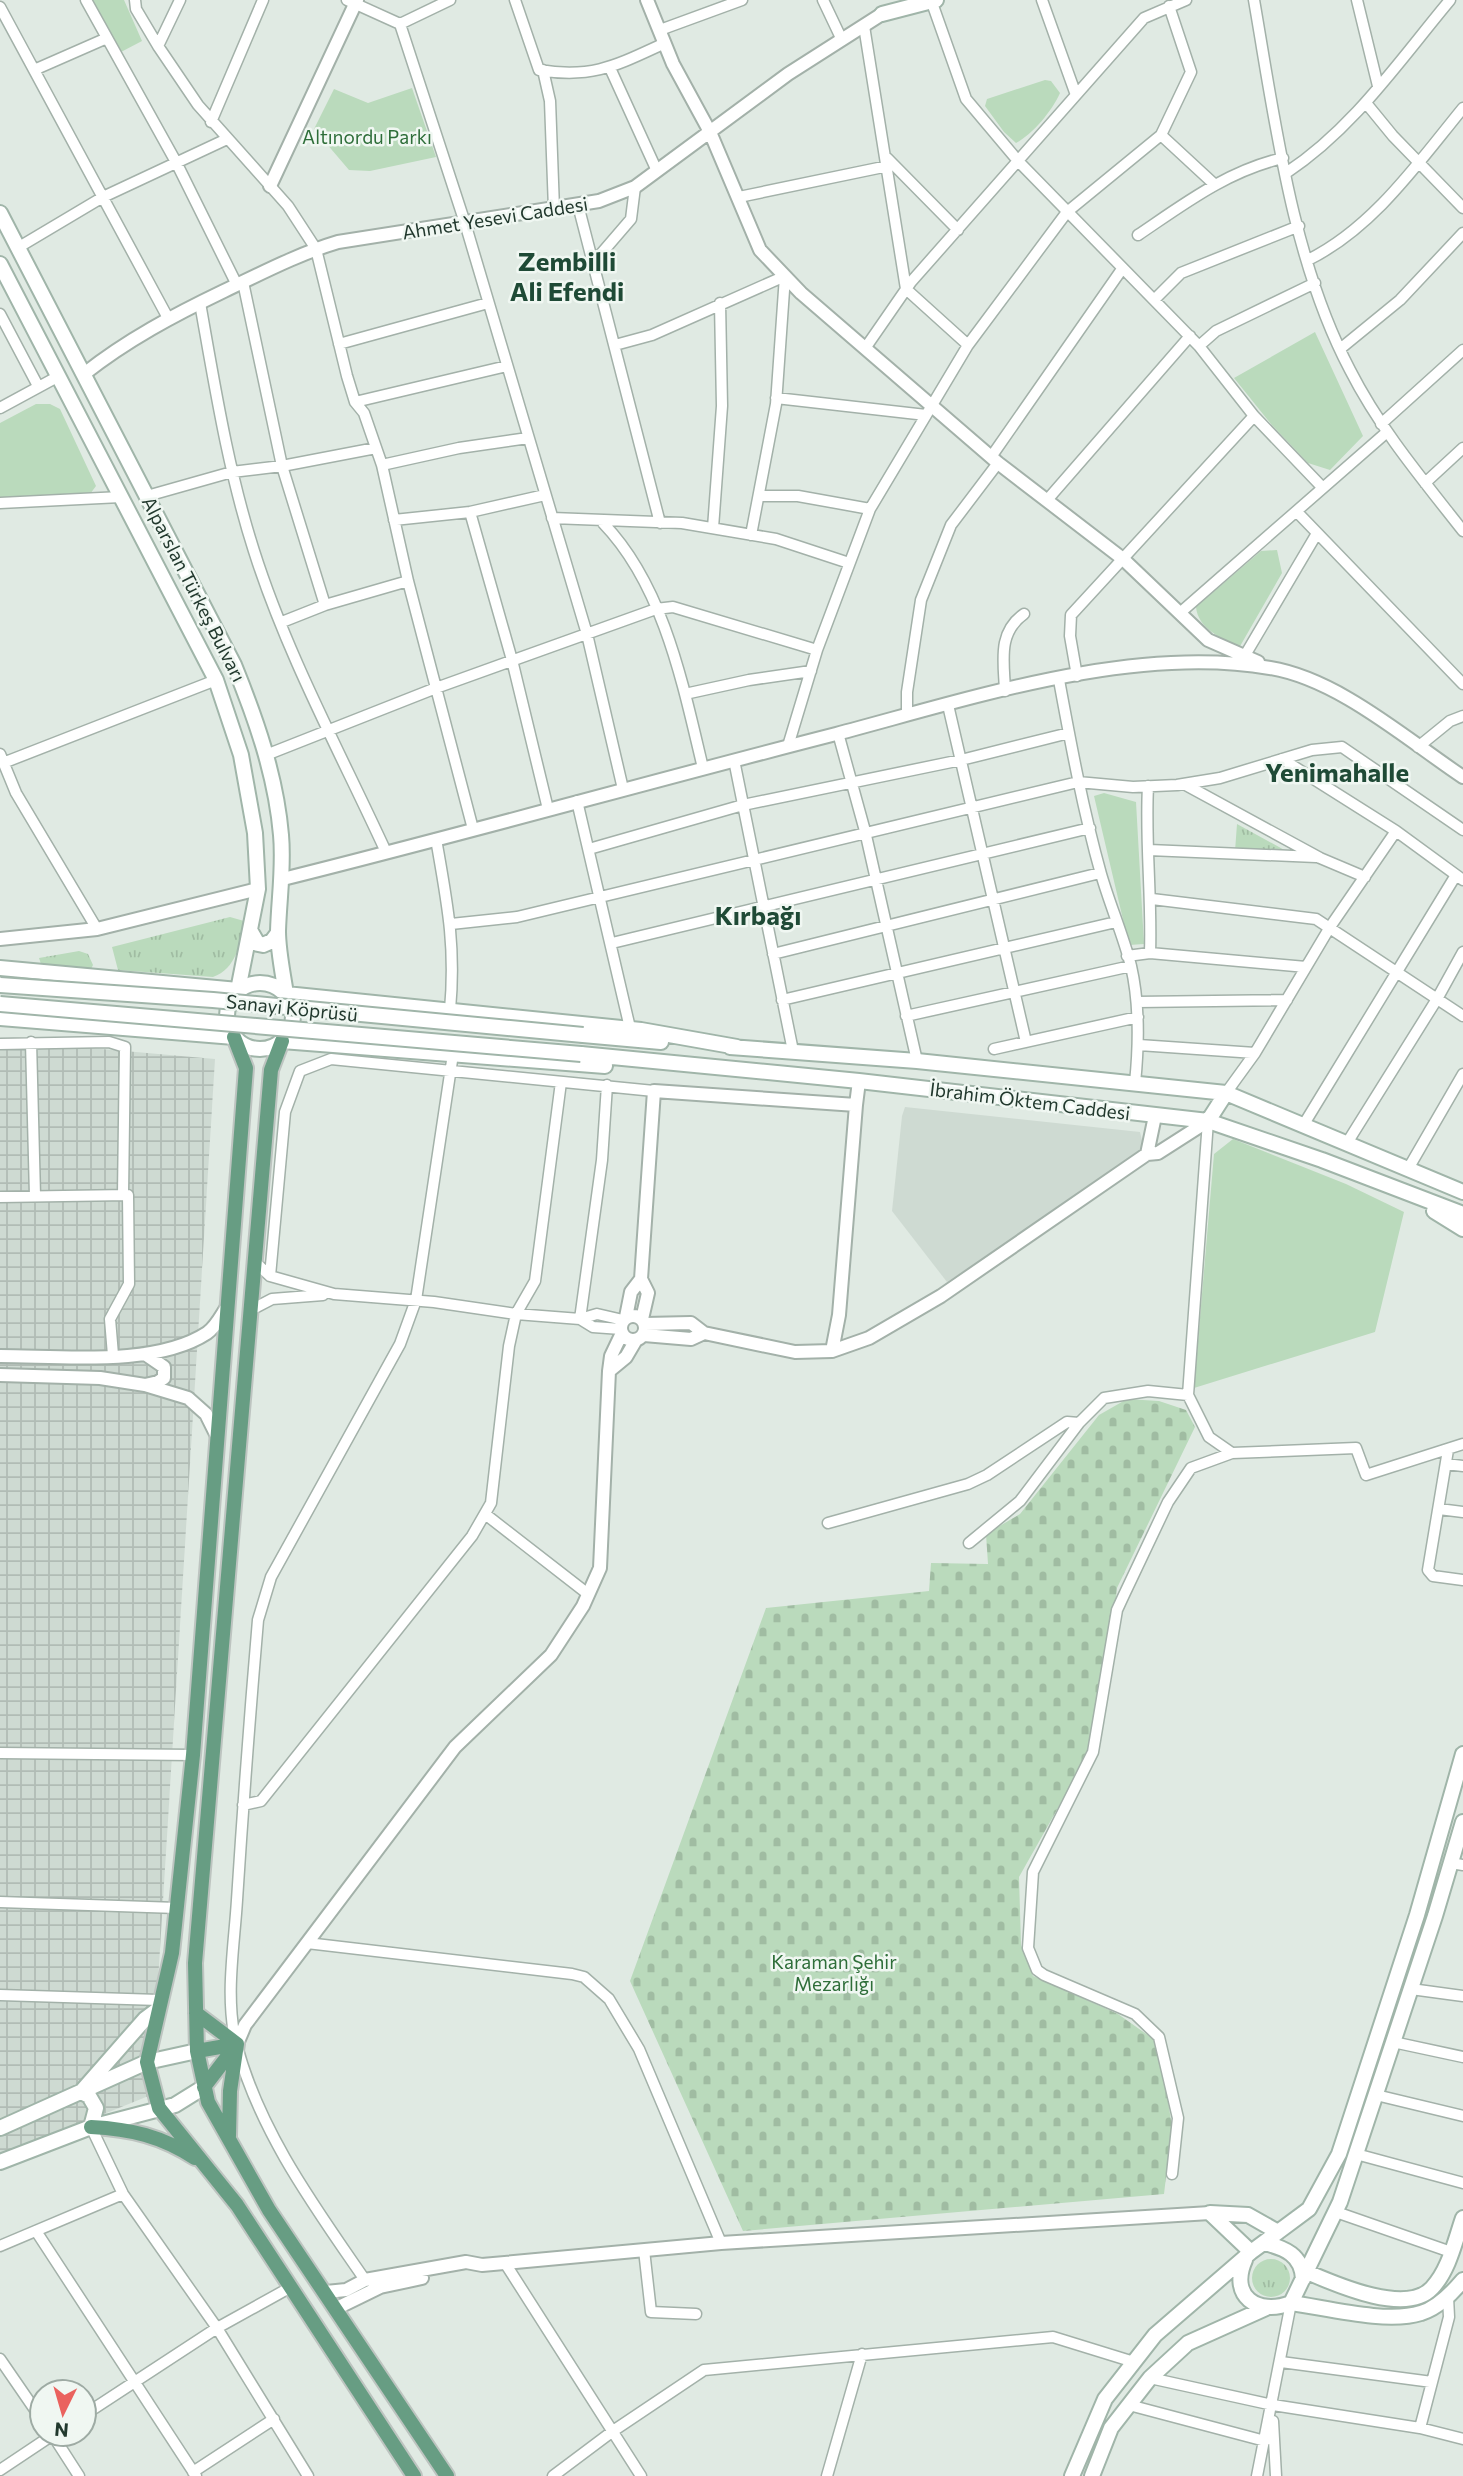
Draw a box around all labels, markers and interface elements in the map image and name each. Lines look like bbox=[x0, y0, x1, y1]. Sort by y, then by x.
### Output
park label: Altınordu Parkı bbox=[302, 125, 432, 148]
street label: Ahmet Yesevi Caddesi bbox=[400, 191, 589, 244]
district label: Zembilli Ali Efendi bbox=[510, 245, 624, 306]
street label: Alparslan Türkeş Bulvarı bbox=[138, 492, 251, 685]
district label: Yenimahalle bbox=[1265, 756, 1409, 787]
district label: Kırbağı bbox=[715, 899, 801, 930]
street label: Sanayi Köprüsü bbox=[225, 989, 359, 1026]
street label: İbrahim Öktem Caddesi bbox=[928, 1077, 1132, 1124]
park label: Karaman Şehir Mezarlığı bbox=[771, 1950, 897, 1995]
north arrow bbox=[28, 2378, 98, 2448]
text: N bbox=[53, 2418, 70, 2443]

